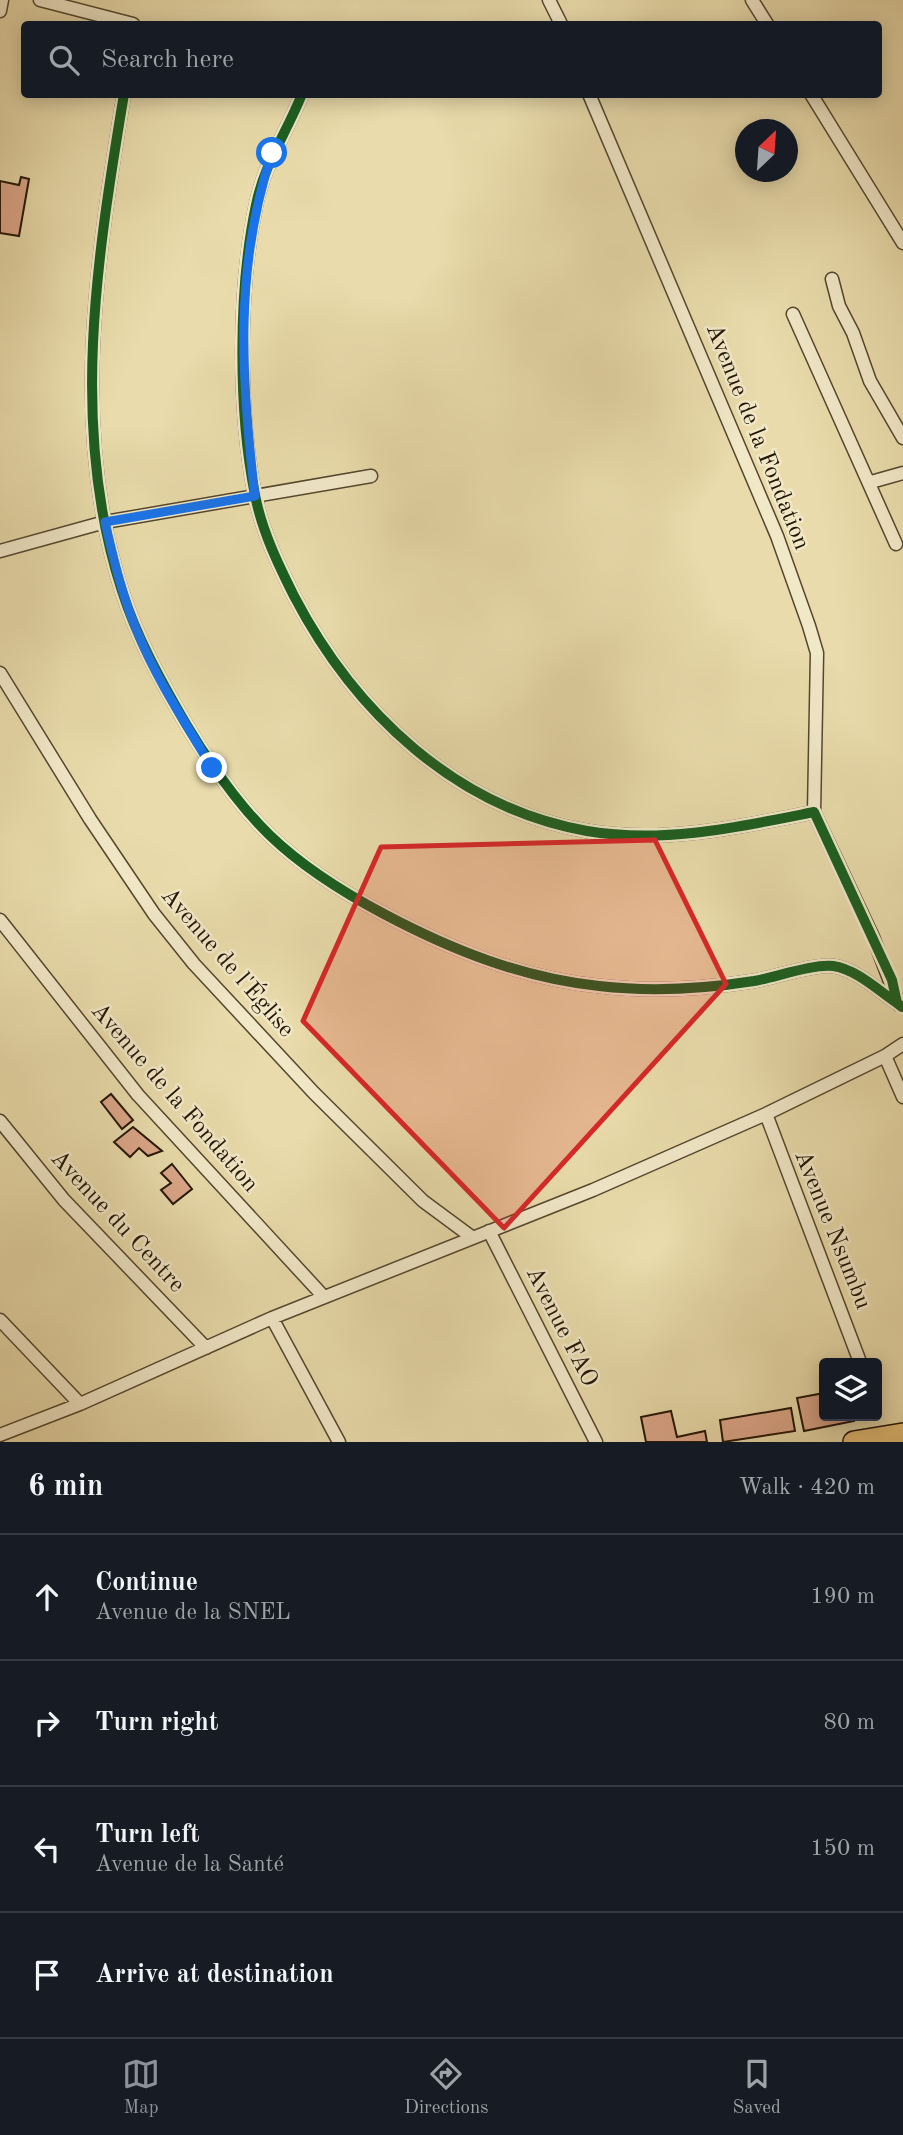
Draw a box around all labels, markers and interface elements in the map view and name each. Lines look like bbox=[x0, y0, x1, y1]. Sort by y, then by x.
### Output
search box bbox=[21, 21, 882, 98]
icon: search bbox=[45, 41, 83, 79]
text: Search here bbox=[101, 47, 234, 73]
north arrow bbox=[735, 119, 798, 182]
route start bbox=[256, 137, 287, 168]
street label: Avenue de la Fondation bbox=[701, 320, 813, 554]
route end bbox=[196, 752, 227, 783]
street label: Avenue de l'Église bbox=[156, 881, 301, 1042]
street label: Avenue de la Fondation bbox=[86, 999, 262, 1197]
street label: Avenue du Centre bbox=[45, 1146, 189, 1298]
street label: Avenue Nsumbu bbox=[789, 1147, 875, 1313]
street label: Avenue FAO bbox=[521, 1263, 601, 1391]
map controls bbox=[819, 1358, 882, 1421]
button: layers bbox=[819, 1358, 882, 1421]
text: 6 min bbox=[28, 1472, 103, 1502]
text: Walk · 420 m bbox=[739, 1476, 875, 1499]
text: Continue bbox=[95, 1570, 198, 1596]
icon: ahead bbox=[28, 1578, 66, 1616]
text: 190 m bbox=[810, 1585, 875, 1608]
text: Avenue de la SNEL bbox=[95, 1601, 291, 1624]
icon: right bbox=[28, 1704, 66, 1742]
text: Turn right bbox=[95, 1710, 218, 1736]
text: 80 m bbox=[824, 1711, 875, 1734]
text: Turn left bbox=[95, 1822, 200, 1848]
icon: left bbox=[28, 1830, 66, 1868]
text: 150 m bbox=[810, 1837, 875, 1860]
text: Avenue de la Santé bbox=[95, 1853, 284, 1876]
icon: arrive bbox=[28, 1956, 66, 1994]
text: Arrive at destination bbox=[95, 1962, 334, 1988]
tab: Map bbox=[122, 2055, 160, 2120]
tab: Directions bbox=[404, 2055, 489, 2120]
tab: Saved bbox=[733, 2055, 781, 2120]

